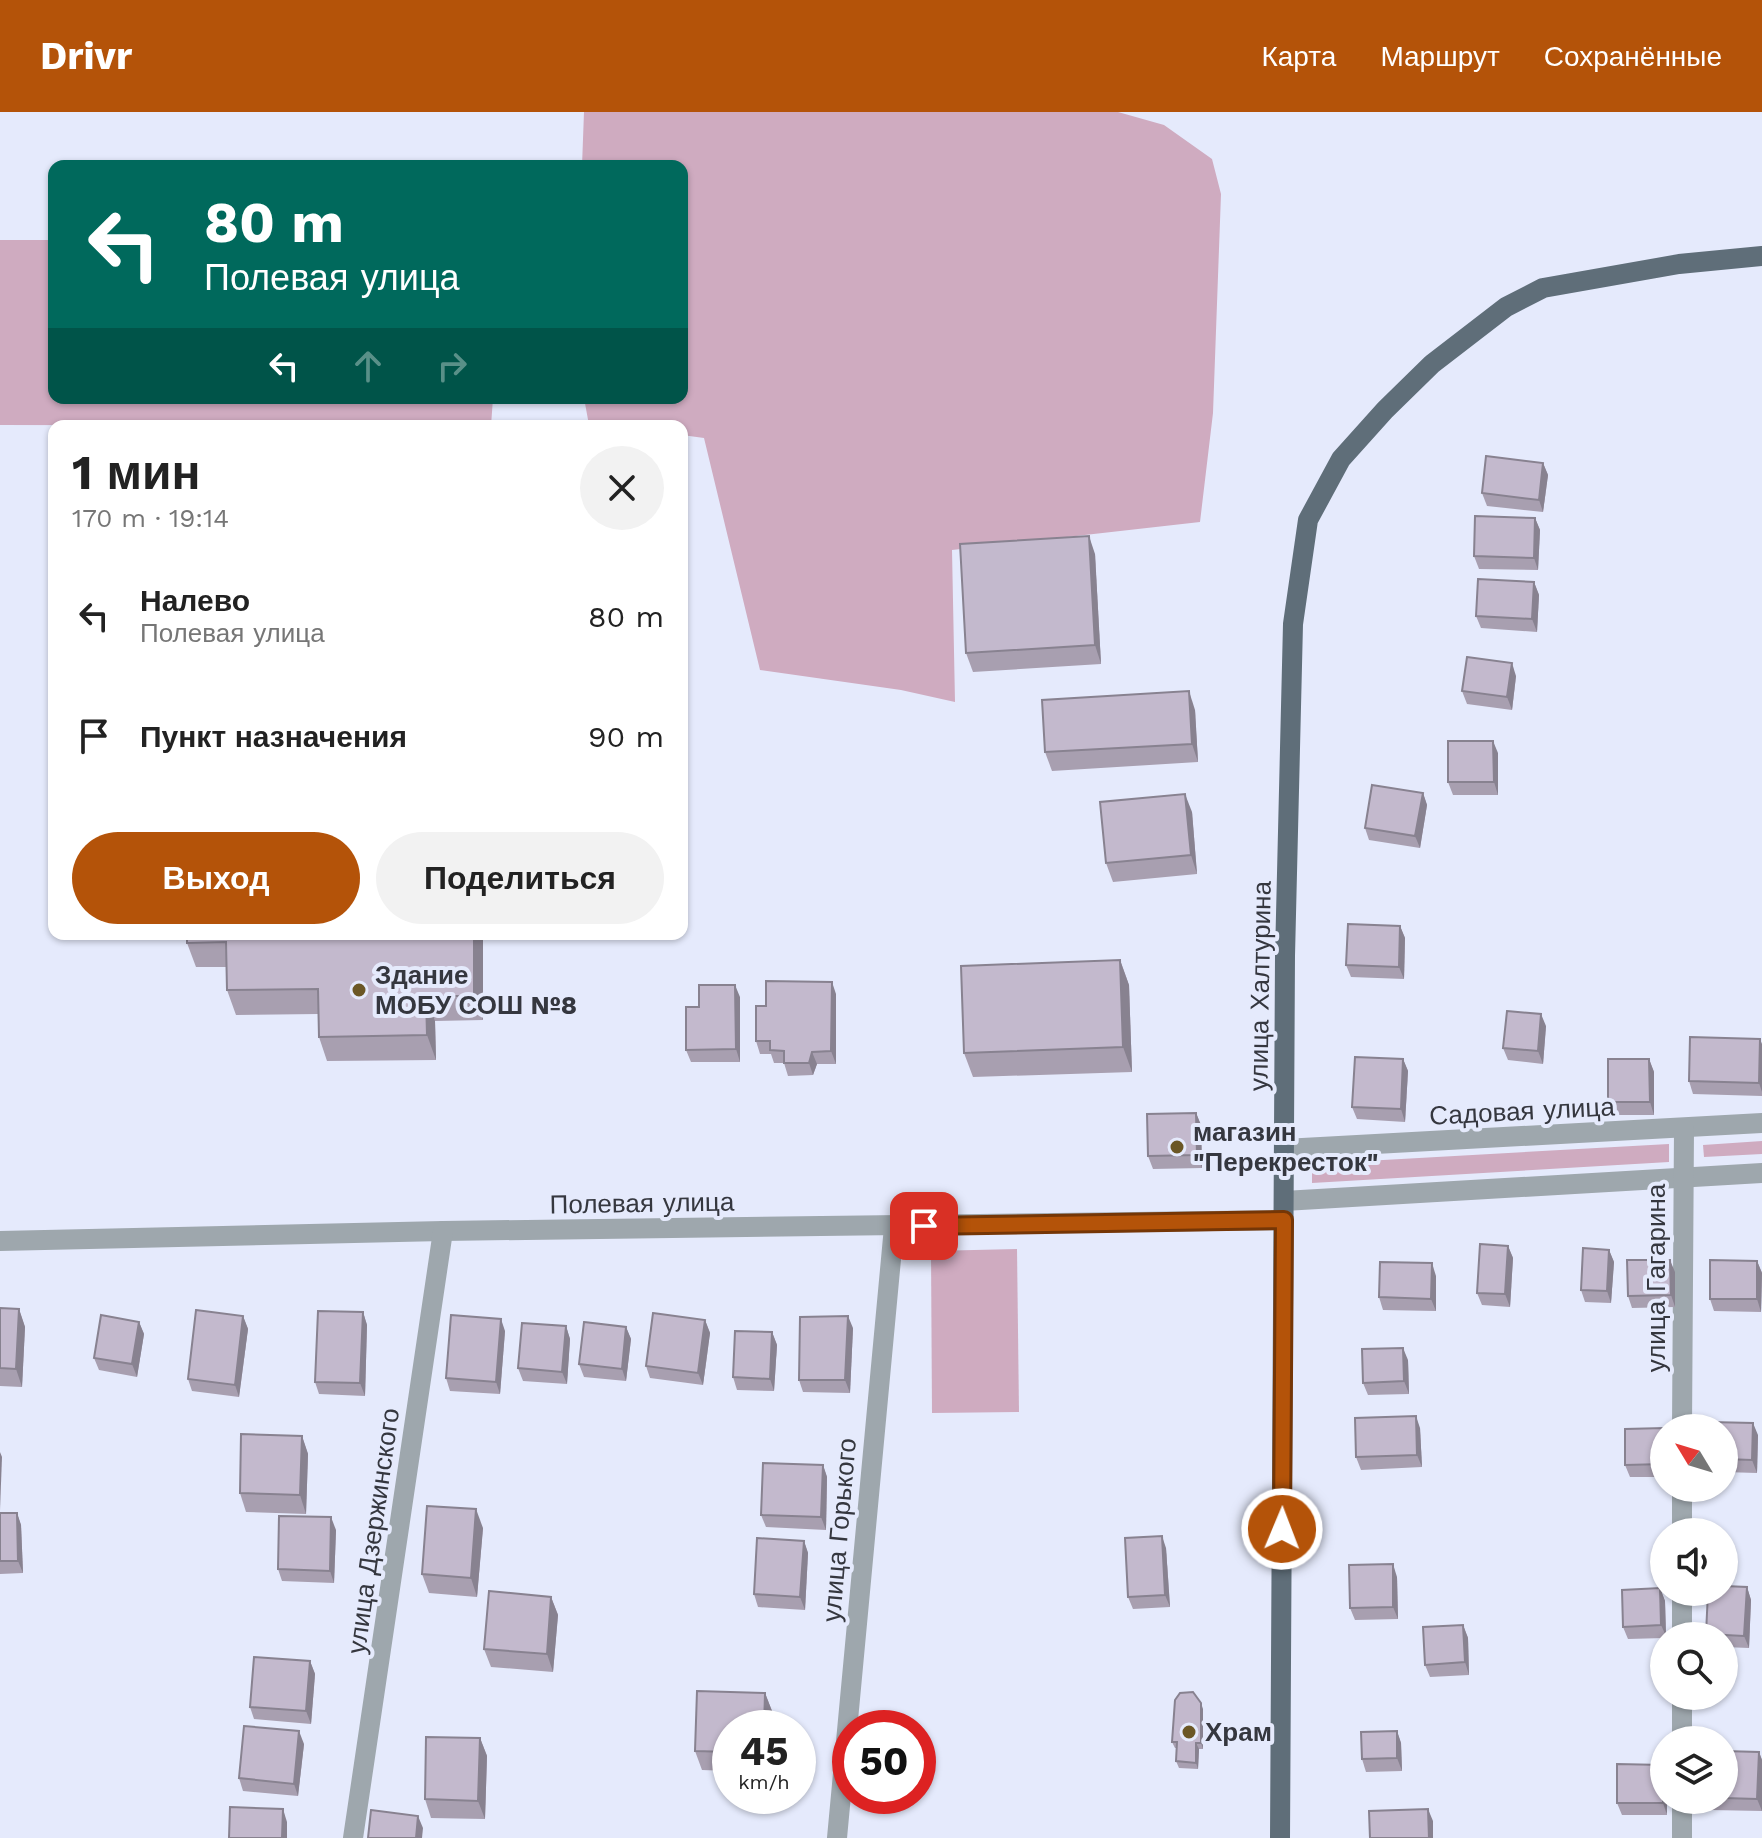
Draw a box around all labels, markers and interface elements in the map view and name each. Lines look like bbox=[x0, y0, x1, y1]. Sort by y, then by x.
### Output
text: Drivr bbox=[40, 34, 132, 78]
text: Карта bbox=[1261, 40, 1336, 73]
text: Маршрут bbox=[1380, 40, 1500, 73]
text: Сохранённые bbox=[1544, 40, 1722, 73]
text: 80 m bbox=[204, 190, 344, 256]
icon: left bbox=[72, 192, 176, 296]
text: Полевая улица bbox=[204, 257, 460, 299]
icon: left bbox=[262, 344, 306, 388]
icon: ahead bbox=[346, 344, 390, 388]
icon: right bbox=[430, 344, 474, 388]
text: 1 мин bbox=[72, 444, 200, 501]
button: close bbox=[580, 446, 664, 530]
text: 170 m · 19:14 bbox=[72, 503, 229, 533]
text: Налево bbox=[140, 583, 250, 618]
icon: left bbox=[72, 594, 116, 638]
text: 80 m bbox=[588, 599, 664, 634]
text: Полевая улица bbox=[140, 618, 325, 648]
icon: arrive bbox=[72, 714, 116, 758]
text: Пункт назначения bbox=[140, 719, 407, 754]
text: 90 m bbox=[588, 719, 664, 754]
button: Выход bbox=[72, 832, 360, 924]
button: Поделиться bbox=[376, 832, 664, 924]
street label: улица Халтурина bbox=[1243, 880, 1277, 1091]
place label: Здание МОБУ СОШ №8 bbox=[375, 960, 577, 1020]
marker: Здание МОБУ СОШ №8 bbox=[350, 981, 368, 999]
street label: Садовая улица bbox=[1429, 1091, 1616, 1131]
place label: магазин "Перекресток" bbox=[1193, 1117, 1379, 1177]
marker: магазин "Перекресток" bbox=[1168, 1138, 1186, 1156]
street label: улица Гагарина bbox=[1641, 1183, 1671, 1372]
street label: Полевая улица bbox=[549, 1186, 735, 1220]
pin bbox=[890, 1192, 958, 1260]
icon: arrive bbox=[902, 1204, 946, 1248]
street label: улица Дзержинского bbox=[341, 1406, 405, 1656]
north arrow bbox=[1650, 1414, 1738, 1502]
map controls bbox=[1650, 1414, 1738, 1814]
street label: улица Горького bbox=[816, 1437, 862, 1623]
position arrow bbox=[1240, 1487, 1324, 1571]
button: sound bbox=[1650, 1518, 1738, 1606]
button: search bbox=[1650, 1622, 1738, 1710]
speed limit sign: 50 bbox=[832, 1710, 936, 1814]
place label: Храм bbox=[1205, 1717, 1272, 1747]
marker: Храм bbox=[1180, 1723, 1198, 1741]
button: layers bbox=[1650, 1726, 1738, 1814]
text: 45 bbox=[739, 1728, 789, 1775]
text: km/h bbox=[738, 1770, 790, 1794]

